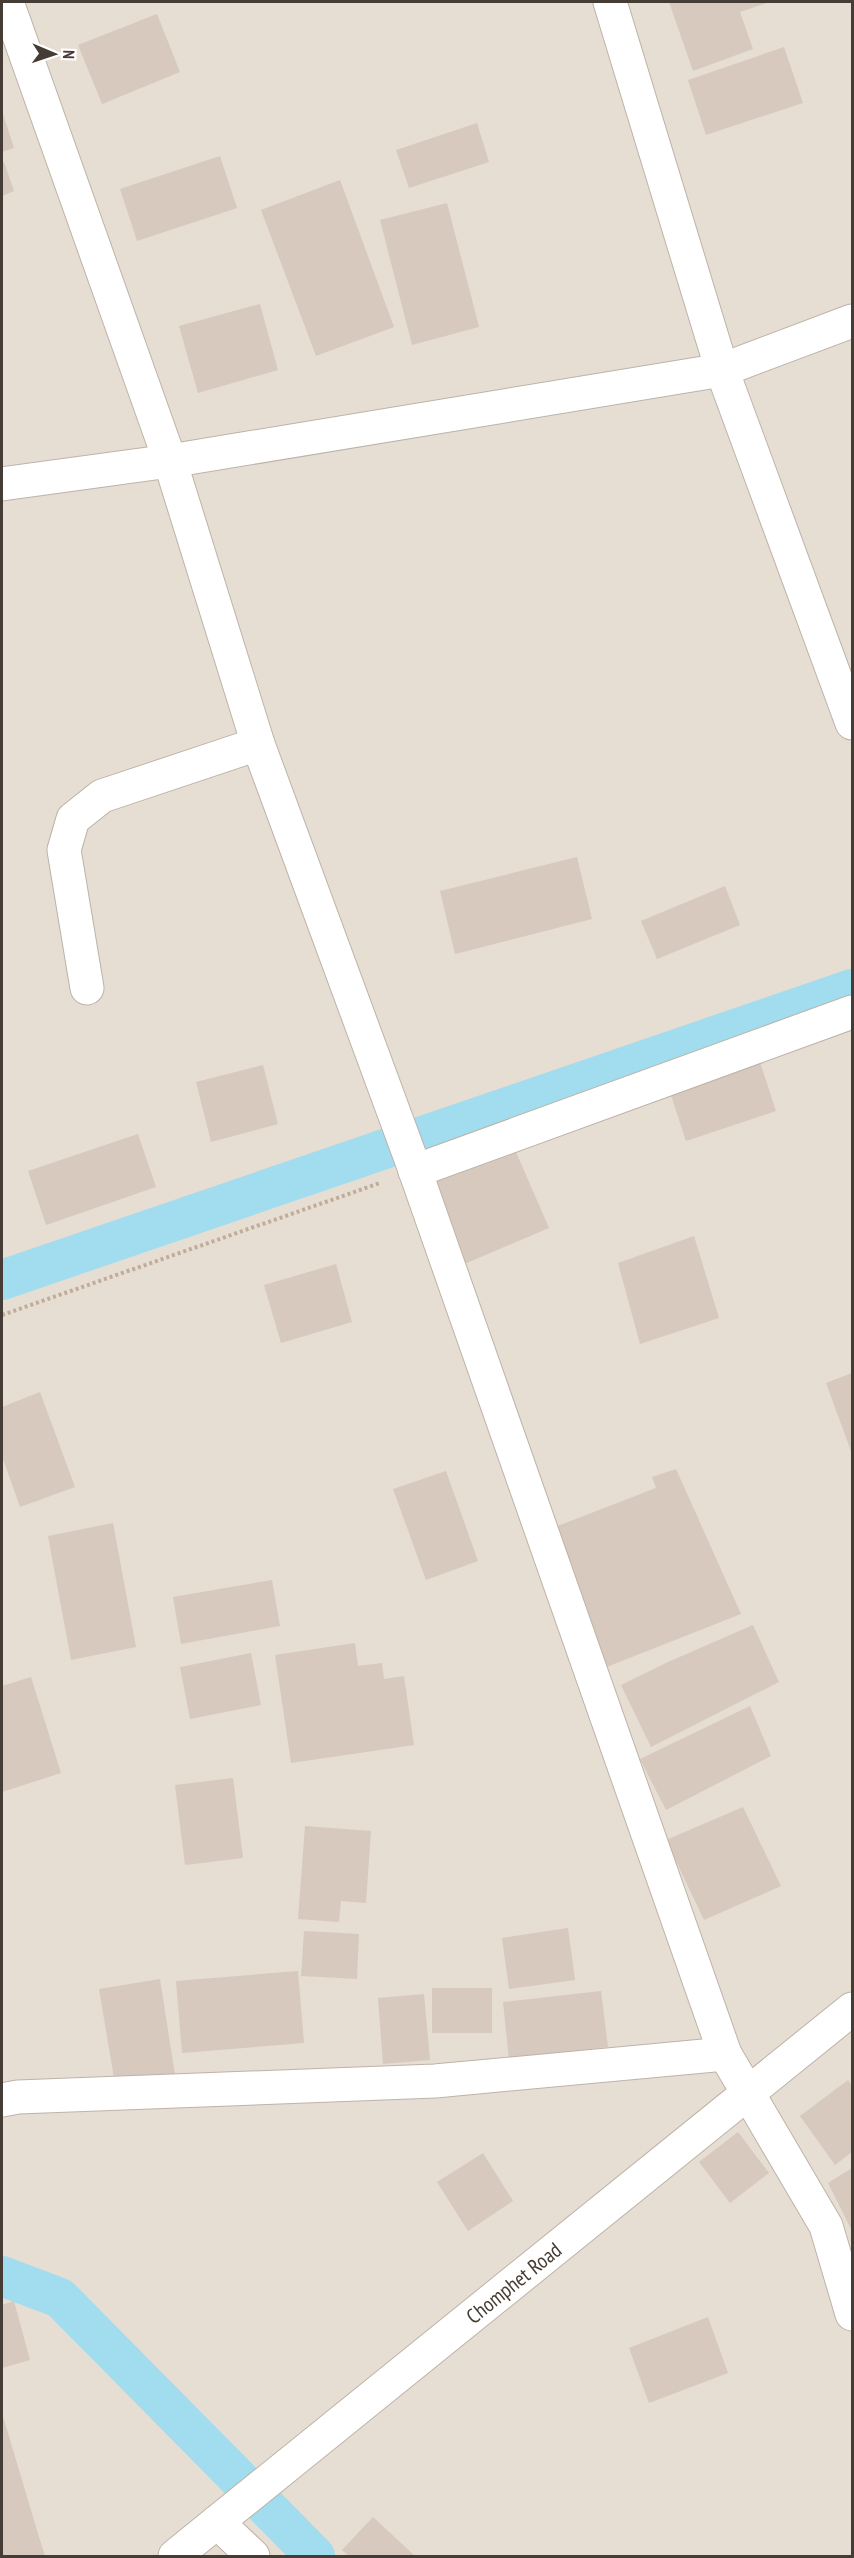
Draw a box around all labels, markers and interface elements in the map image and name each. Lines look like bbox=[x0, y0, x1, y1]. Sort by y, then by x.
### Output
north arrow bbox=[24, 24, 84, 84]
text: N bbox=[59, 50, 79, 59]
street label: Chomphet Road bbox=[460, 2236, 566, 2329]

